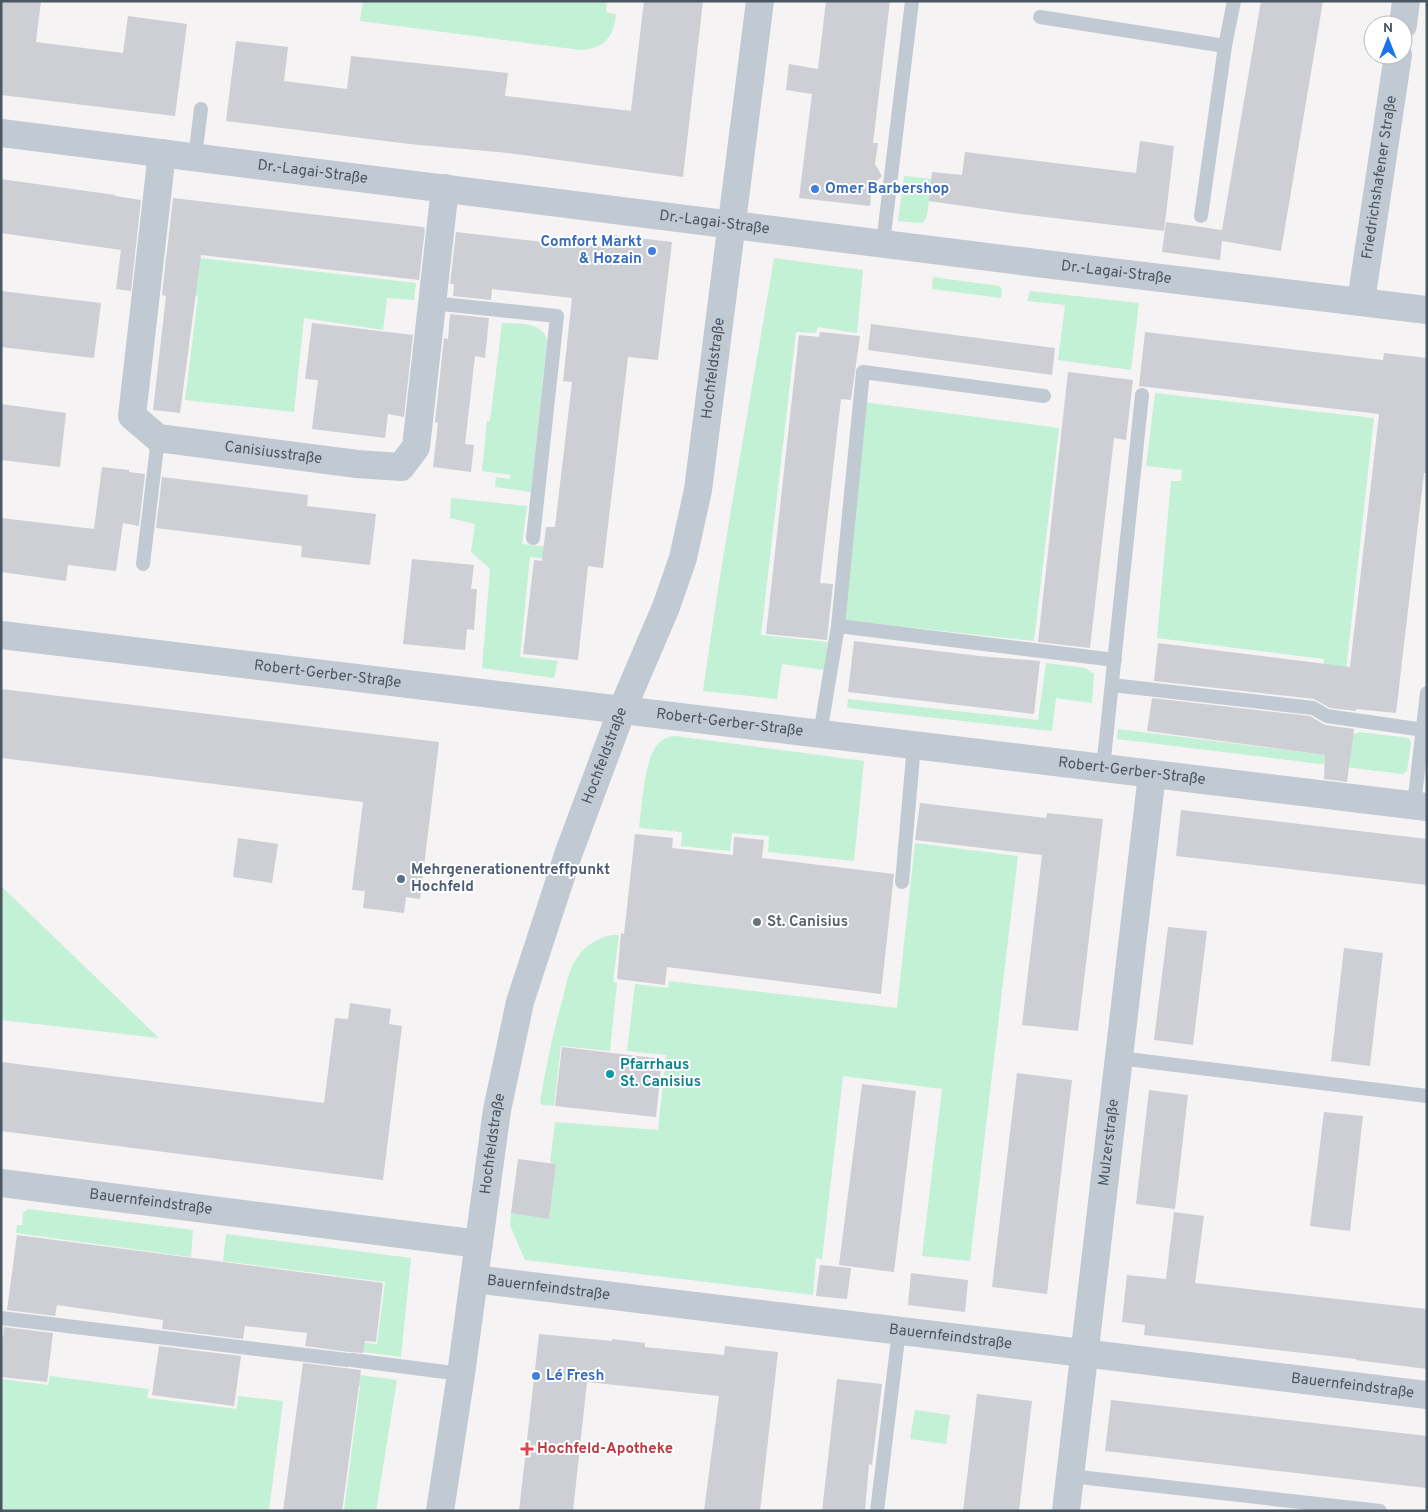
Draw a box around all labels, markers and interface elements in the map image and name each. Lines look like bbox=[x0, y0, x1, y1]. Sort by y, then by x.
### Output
north arrow bbox=[1363, 15, 1413, 65]
text: N bbox=[1383, 20, 1393, 37]
street label: Friedrichshafener Straße bbox=[1358, 94, 1401, 261]
street label: Dr.-Lagai-Straße bbox=[256, 156, 369, 188]
place label: Omer Barbershop bbox=[825, 180, 949, 199]
marker: Omer Barbershop bbox=[809, 183, 821, 195]
street label: Dr.-Lagai-Straße bbox=[658, 206, 771, 239]
place label: Comfort Markt & Hozain bbox=[541, 233, 642, 269]
marker: Comfort Markt & Hozain bbox=[646, 245, 658, 257]
street label: Dr.-Lagai-Straße bbox=[1060, 257, 1173, 289]
street label: Hochfeldstraße bbox=[698, 317, 729, 420]
street label: Canisiusstraße bbox=[223, 437, 323, 469]
street label: Robert-Gerber-Straße bbox=[253, 656, 402, 693]
street label: Hochfeldstraße bbox=[578, 705, 632, 807]
street label: Robert-Gerber-Straße bbox=[655, 705, 804, 741]
street label: Robert-Gerber-Straße bbox=[1057, 753, 1207, 790]
place label: Mehrgenerationentreffpunkt Hochfeld bbox=[411, 861, 610, 897]
marker: Mehrgenerationentreffpunkt Hochfeld bbox=[395, 873, 407, 885]
place label: St. Canisius bbox=[767, 913, 848, 932]
marker: St. Canisius bbox=[751, 916, 763, 928]
place label: Pfarrhaus St. Canisius bbox=[620, 1056, 701, 1092]
marker: Pfarrhaus St. Canisius bbox=[604, 1068, 616, 1080]
street label: Hochfeldstraße bbox=[476, 1091, 510, 1196]
street label: Mulzerstraße bbox=[1094, 1098, 1124, 1187]
street label: Bauernfeindstraße bbox=[88, 1185, 214, 1219]
street label: Bauernfeindstraße bbox=[486, 1271, 611, 1305]
street label: Bauernfeindstraße bbox=[888, 1320, 1013, 1354]
place label: Lé Fresh bbox=[546, 1367, 604, 1386]
street label: Bauernfeindstraße bbox=[1290, 1369, 1415, 1403]
marker: Lé Fresh bbox=[530, 1370, 542, 1382]
place label: Hochfeld-Apotheke bbox=[537, 1440, 673, 1459]
marker: Hochfeld-Apotheke bbox=[521, 1443, 533, 1455]

